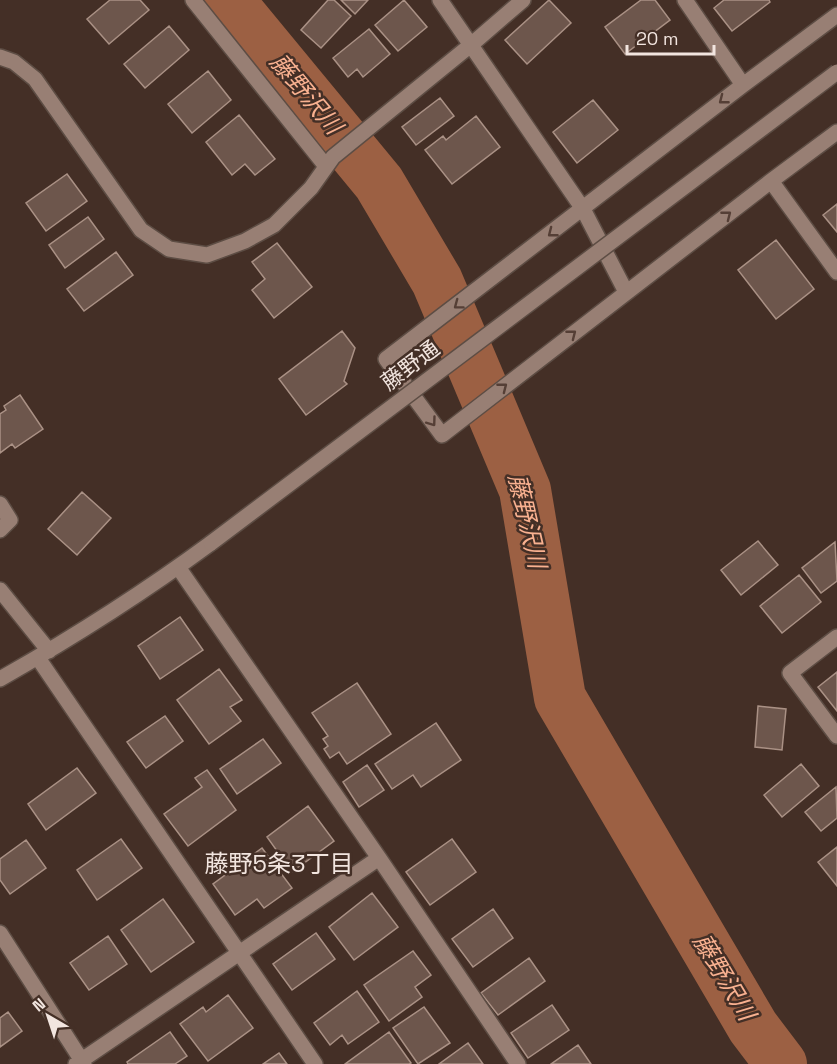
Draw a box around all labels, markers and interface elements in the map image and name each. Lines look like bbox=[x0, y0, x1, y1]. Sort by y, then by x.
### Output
scale bar bbox=[627, 18, 714, 56]
text: 20 m bbox=[636, 27, 679, 50]
water label: 藤野沢川 bbox=[264, 47, 351, 143]
one-way arrow bbox=[718, 93, 729, 104]
one-way arrow bbox=[720, 211, 731, 222]
one-way arrow bbox=[548, 225, 559, 236]
one-way arrow bbox=[454, 297, 465, 308]
one-way arrow bbox=[566, 330, 577, 341]
street label: 藤野通 bbox=[375, 334, 445, 396]
one-way arrow bbox=[496, 384, 507, 395]
one-way arrow bbox=[425, 415, 436, 426]
water label: 藤野沢川 bbox=[502, 471, 554, 574]
district label: 藤野5条3丁目 bbox=[205, 848, 353, 879]
water label: 藤野沢川 bbox=[686, 928, 764, 1028]
north arrow bbox=[18, 986, 78, 1046]
text: N bbox=[28, 993, 50, 1016]

